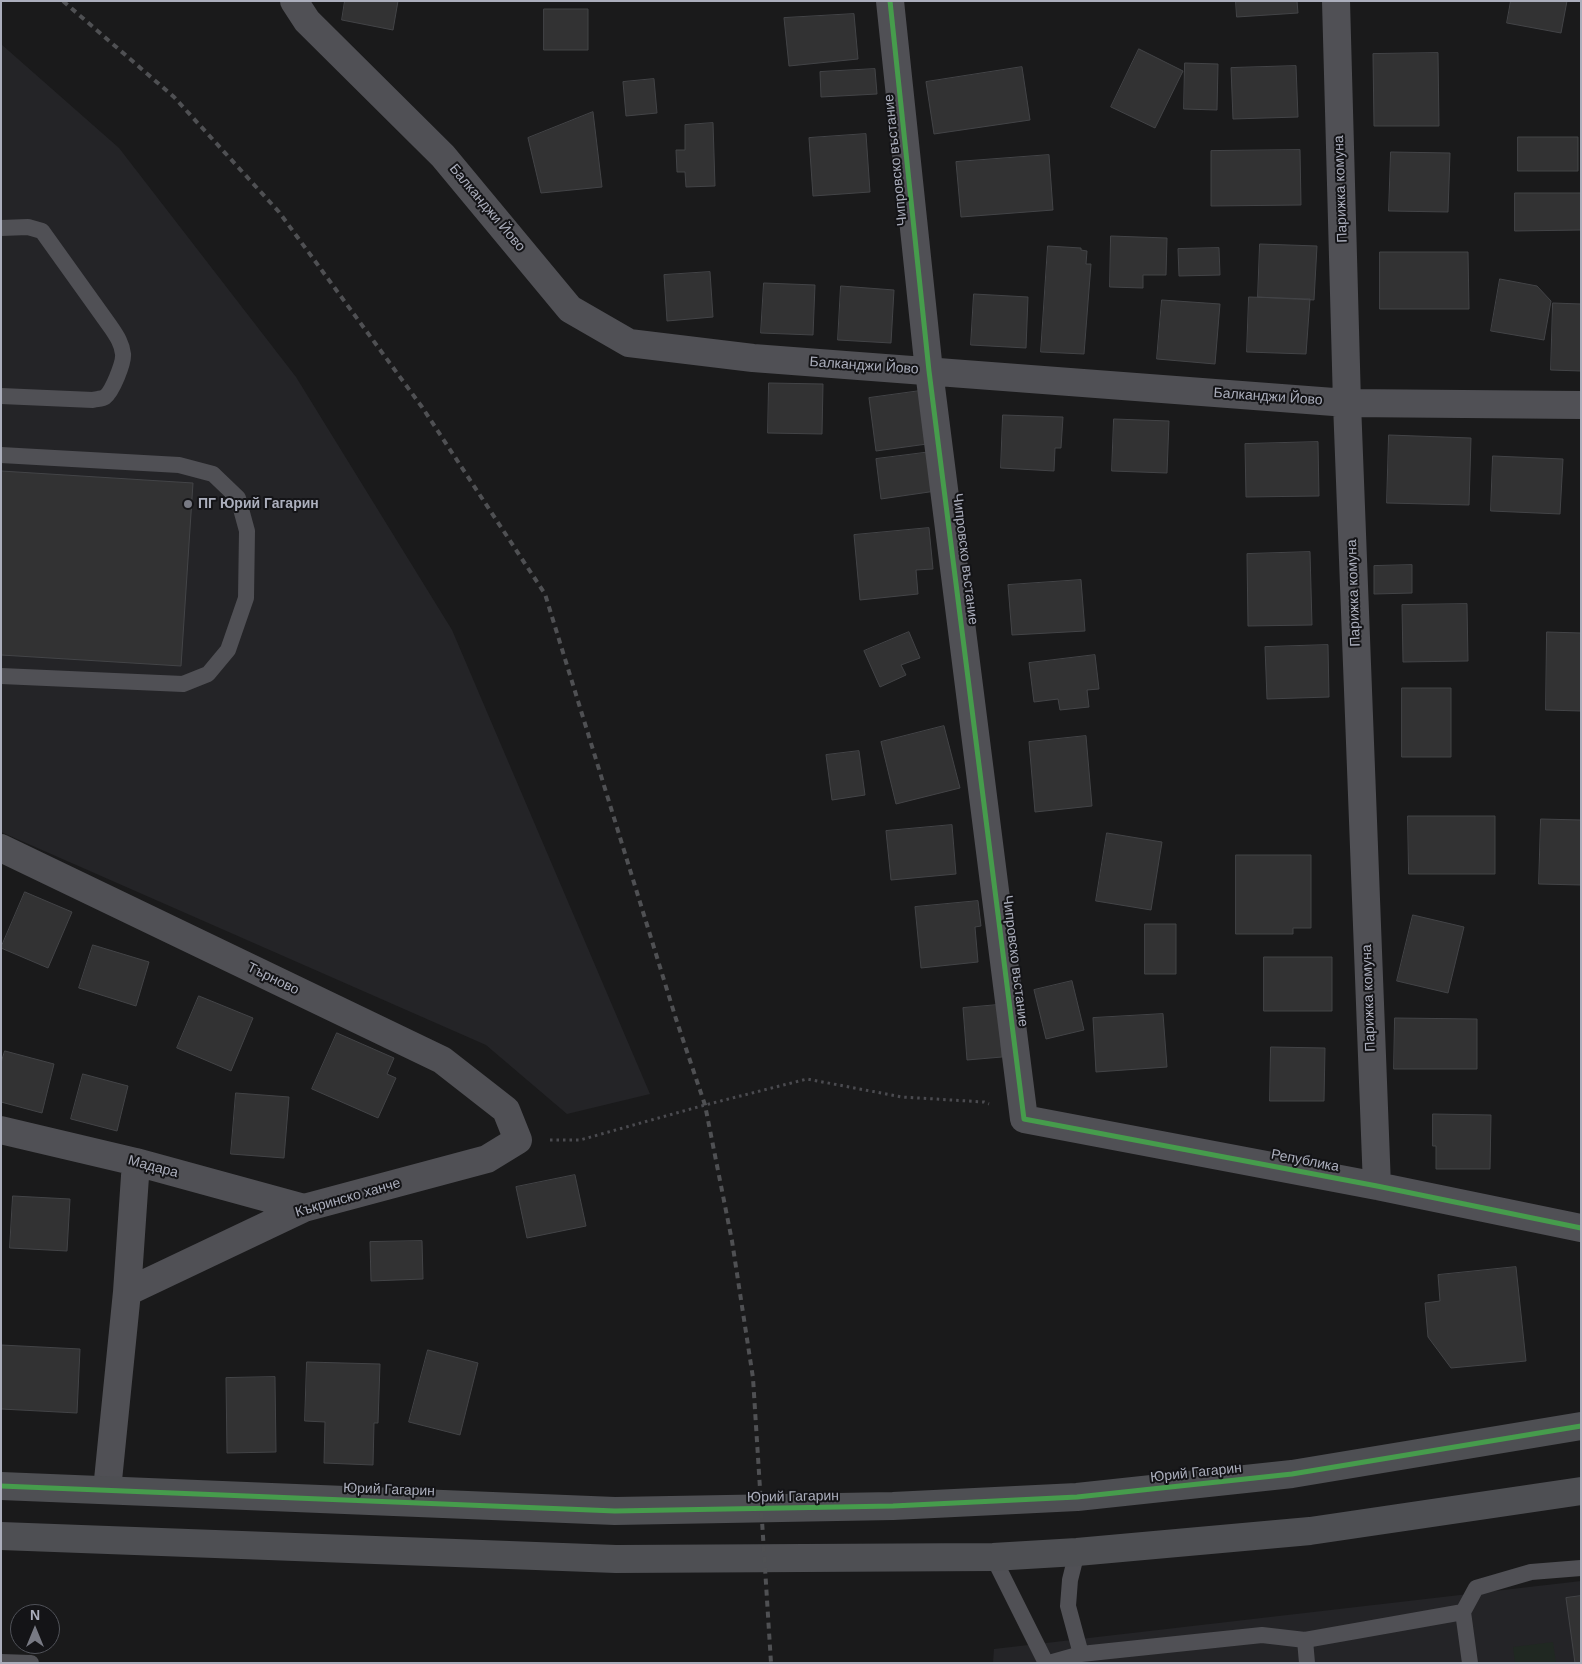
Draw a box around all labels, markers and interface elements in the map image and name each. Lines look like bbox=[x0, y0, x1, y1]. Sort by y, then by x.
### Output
street label: Чипровско въстание bbox=[881, 93, 911, 227]
street label: Парижка комуна bbox=[1331, 135, 1351, 243]
street label: Балканджи Йово bbox=[445, 161, 529, 255]
street label: Балканджи Йово bbox=[809, 354, 919, 378]
street label: Балканджи Йово bbox=[1213, 385, 1323, 409]
street label: Чипровско въстание bbox=[949, 492, 981, 626]
place label: ПГ Юрий Гагарин bbox=[198, 496, 319, 512]
marker: ПГ Юрий Гагарин bbox=[182, 498, 194, 510]
street label: Парижка комуна bbox=[1344, 539, 1364, 647]
street label: Чипровско въстание bbox=[999, 894, 1031, 1028]
street label: Парижка комуна bbox=[1359, 944, 1379, 1052]
street label: Търново bbox=[244, 959, 302, 999]
street label: Република bbox=[1270, 1146, 1340, 1176]
street label: Мадара bbox=[126, 1152, 180, 1182]
street label: Къкринско ханче bbox=[293, 1175, 403, 1221]
street label: Юрий Гагарин bbox=[1149, 1460, 1243, 1486]
street label: Юрий Гагарин bbox=[343, 1480, 435, 1500]
street label: Юрий Гагарин bbox=[747, 1488, 839, 1506]
north arrow bbox=[10, 1604, 60, 1654]
text: N bbox=[30, 1607, 40, 1623]

